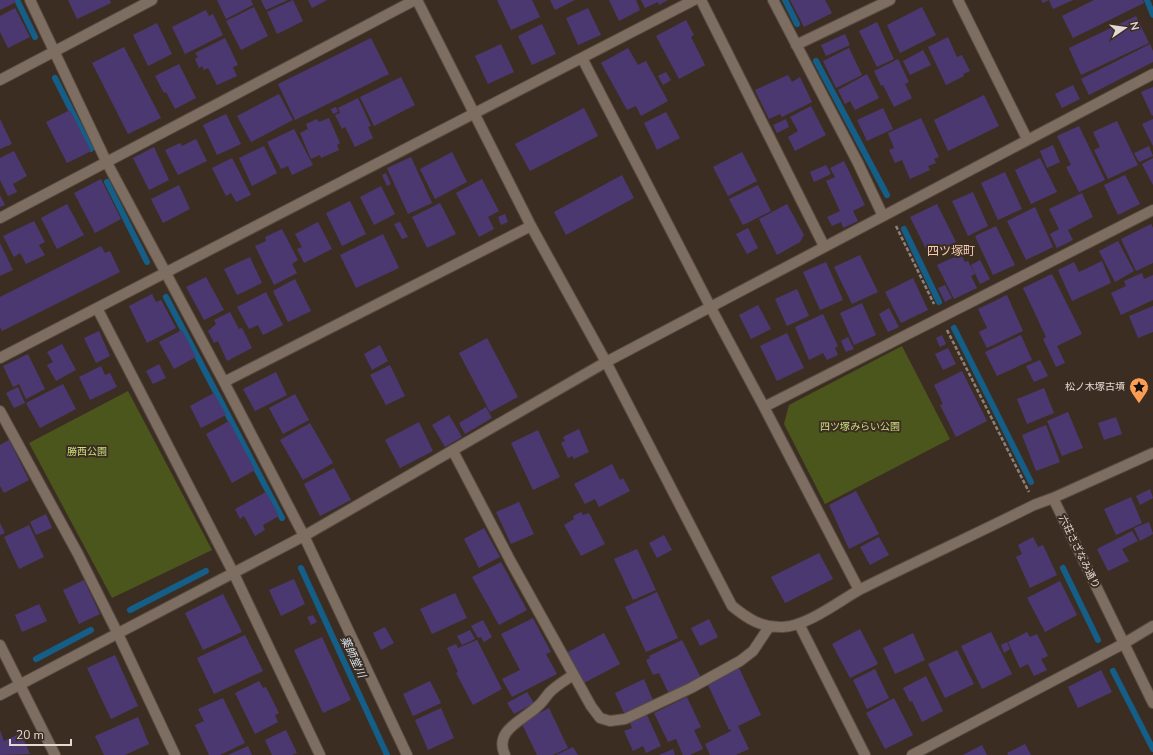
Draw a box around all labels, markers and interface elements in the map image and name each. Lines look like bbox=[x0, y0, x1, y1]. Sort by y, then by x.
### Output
north arrow bbox=[1105, 8, 1145, 48]
text: N bbox=[1126, 20, 1142, 32]
district label: 四ツ塚町 bbox=[927, 243, 975, 259]
place icon: 松ノ木塚古墳 bbox=[1128, 376, 1150, 404]
place label: 松ノ木塚古墳 bbox=[1065, 380, 1125, 394]
park label: 四ツ塚みらい公園 bbox=[820, 420, 900, 434]
park label: 勝西公園 bbox=[67, 445, 107, 459]
street label: 六荘さざなみ通り bbox=[1055, 513, 1103, 591]
water label: 薬師堂川 bbox=[337, 634, 370, 681]
scale bar bbox=[10, 721, 71, 747]
text: 20 m bbox=[16, 727, 44, 743]

